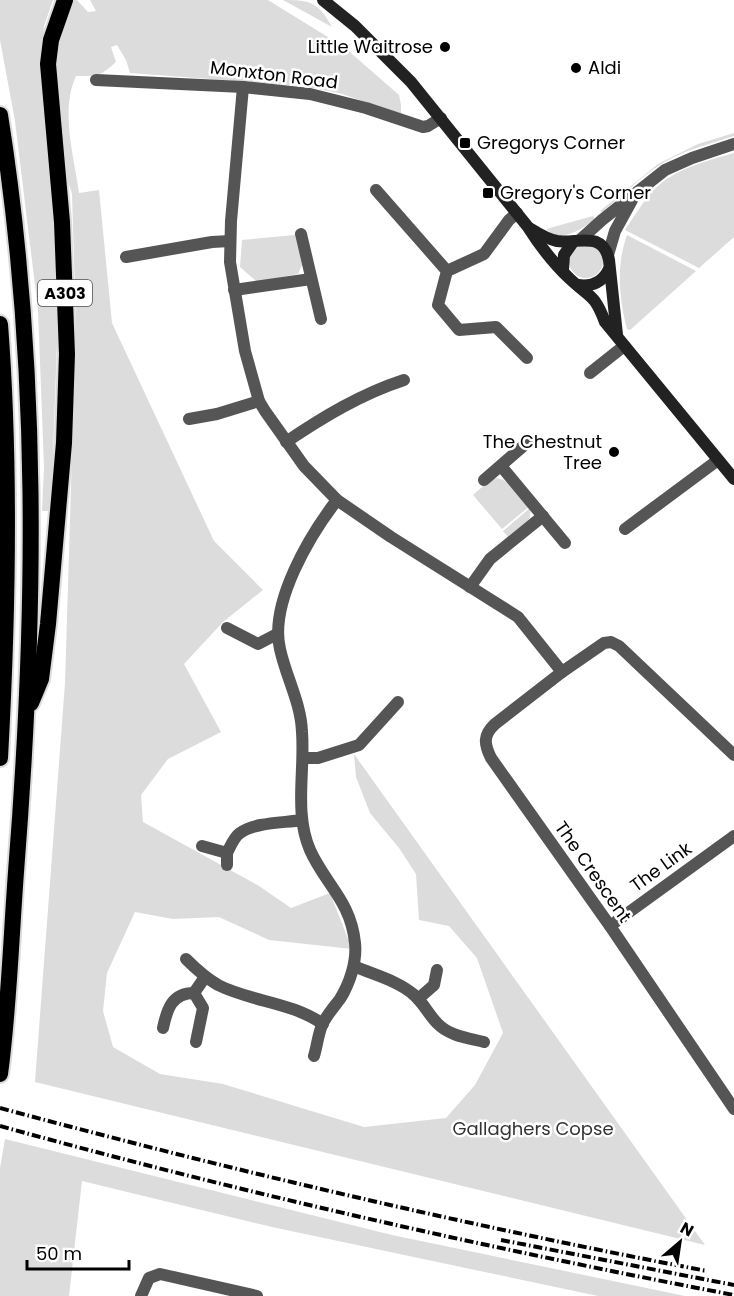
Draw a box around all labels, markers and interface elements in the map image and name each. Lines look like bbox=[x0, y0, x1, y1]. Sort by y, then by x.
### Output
place label: Little Waitrose bbox=[308, 34, 433, 59]
marker: Little Waitrose bbox=[438, 40, 452, 54]
street label: Monxton Road bbox=[209, 54, 339, 95]
place label: Aldi bbox=[588, 55, 621, 80]
marker: Aldi bbox=[569, 61, 583, 75]
place label: Gregorys Corner bbox=[477, 130, 625, 155]
marker: Gregorys Corner bbox=[458, 136, 472, 150]
place label: Gregory's Corner bbox=[500, 180, 651, 205]
marker: Gregory's Corner bbox=[481, 186, 495, 200]
road number: A303 bbox=[38, 280, 92, 306]
place label: The Chestnut Tree bbox=[483, 429, 602, 475]
marker: The Chestnut Tree bbox=[607, 445, 621, 459]
street label: The Crescent bbox=[549, 816, 638, 927]
street label: The Link bbox=[625, 835, 697, 897]
park label: Gallaghers Copse bbox=[452, 1116, 614, 1141]
north arrow bbox=[650, 1212, 710, 1272]
text: N bbox=[676, 1216, 698, 1242]
scale bar bbox=[27, 1233, 129, 1271]
text: 50 m bbox=[36, 1241, 82, 1266]

